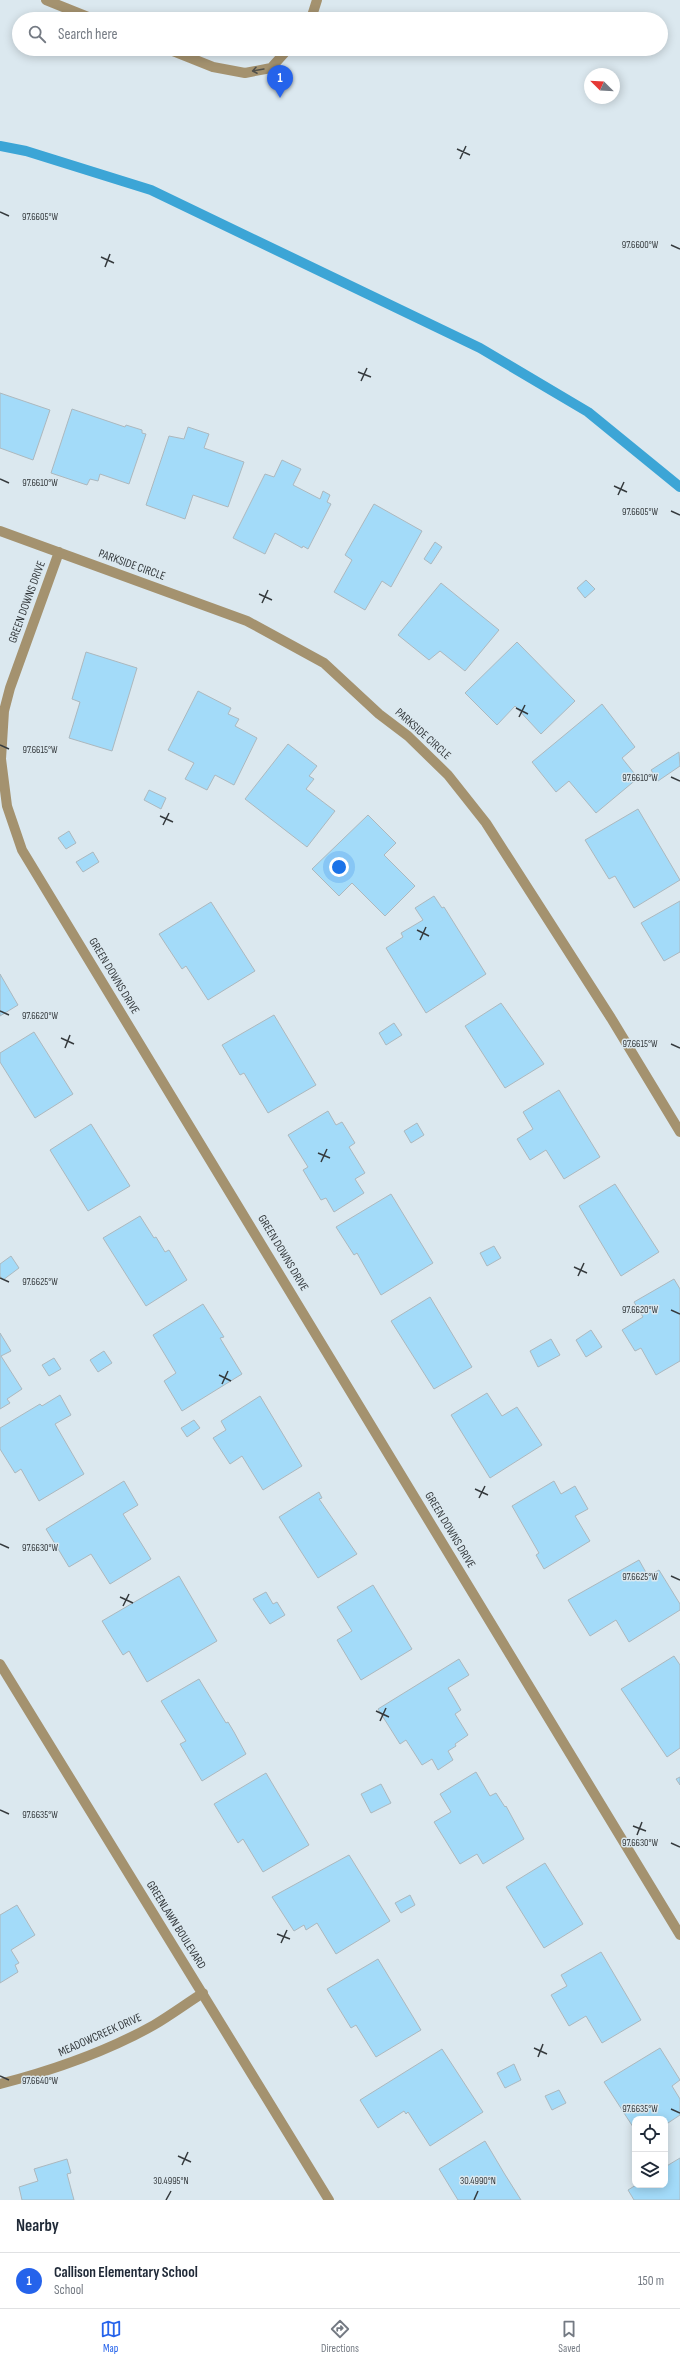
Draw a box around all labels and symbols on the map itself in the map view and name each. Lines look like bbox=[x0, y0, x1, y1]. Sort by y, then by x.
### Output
pin: 1 bbox=[267, 65, 293, 98]
one-way arrow bbox=[252, 67, 265, 75]
north arrow bbox=[584, 68, 620, 104]
text: 97.6605°W bbox=[22, 211, 58, 223]
text: 97.6600°W bbox=[622, 239, 659, 251]
text: 97.6610°W bbox=[22, 477, 58, 489]
text: 97.6605°W bbox=[622, 506, 658, 518]
street label: PARKSIDE CIRCLE bbox=[97, 546, 168, 584]
street label: GREEN DOWNS DRIVE bbox=[5, 559, 49, 645]
street label: PARKSIDE CIRCLE bbox=[392, 705, 454, 763]
text: 97.6615°W bbox=[23, 744, 58, 756]
text: 97.6610°W bbox=[622, 772, 658, 784]
your location bbox=[329, 857, 349, 877]
street label: GREEN DOWNS DRIVE bbox=[85, 935, 143, 1017]
text: 97.6620°W bbox=[22, 1010, 59, 1022]
text: 97.6615°W bbox=[623, 1038, 658, 1050]
street label: GREEN DOWNS DRIVE bbox=[254, 1212, 312, 1294]
text: 97.6625°W bbox=[22, 1276, 58, 1288]
text: 97.6620°W bbox=[622, 1304, 659, 1316]
street label: GREEN DOWNS DRIVE bbox=[421, 1489, 479, 1571]
text: 97.6630°W bbox=[22, 1542, 59, 1554]
text: 97.6625°W bbox=[622, 1571, 658, 1583]
text: 97.6635°W bbox=[22, 1809, 58, 1821]
text: 97.6630°W bbox=[622, 1837, 659, 1849]
street label: GREENLAWN BOULEVARD bbox=[143, 1878, 209, 1972]
street label: MEADOWCREEK DRIVE bbox=[56, 2010, 144, 2060]
text: 97.6640°W bbox=[22, 2075, 59, 2087]
text: 97.6635°W bbox=[622, 2103, 658, 2115]
text: 30.4995°N bbox=[153, 2175, 189, 2187]
text: 30.4990°N bbox=[460, 2175, 496, 2187]

